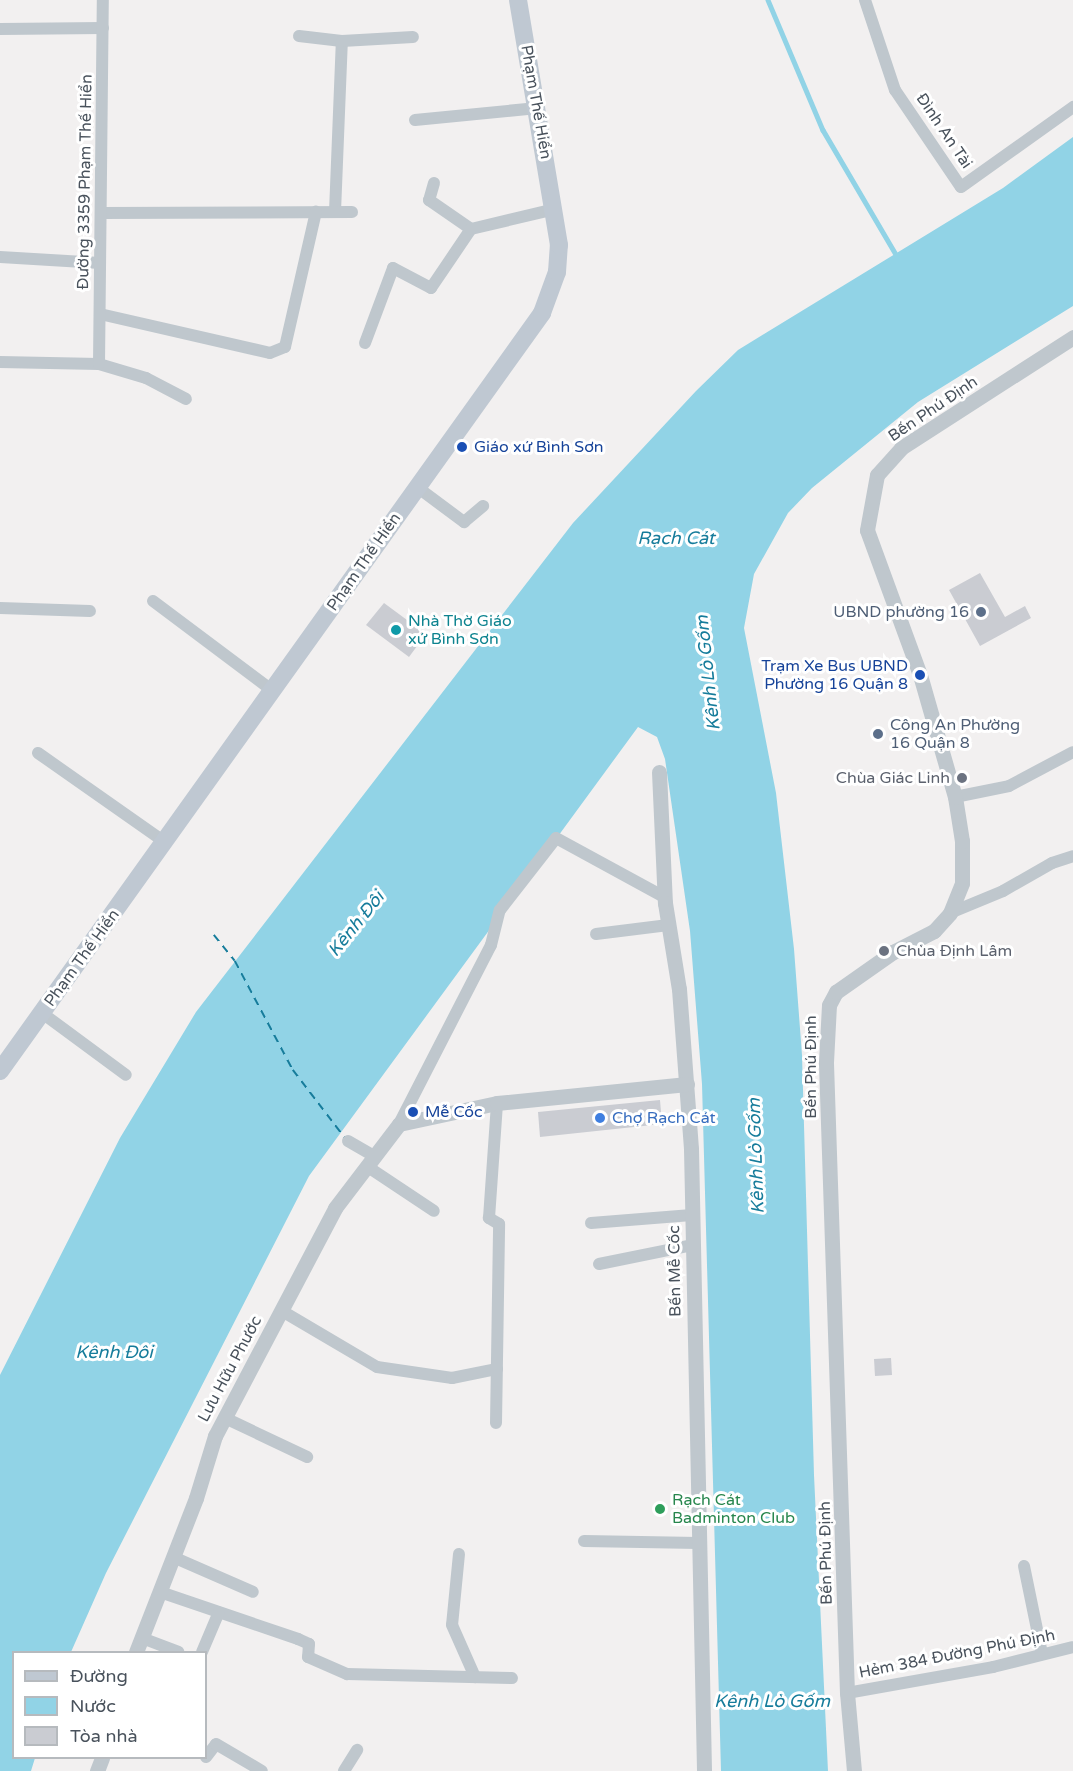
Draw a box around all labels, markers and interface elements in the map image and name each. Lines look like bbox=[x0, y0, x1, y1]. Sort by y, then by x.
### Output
street label: Phạm Thế Hiển bbox=[517, 43, 555, 161]
street label: Đường 3359 Phạm Thế Hiển bbox=[74, 74, 96, 290]
street label: Đình An Tài bbox=[912, 90, 976, 172]
street label: Bến Phú Định bbox=[885, 372, 981, 446]
place label: Giáo xứ Bình Sơn bbox=[474, 437, 604, 457]
marker: Giáo xứ Bình Sơn bbox=[455, 440, 469, 454]
street label: Phạm Thế Hiển bbox=[323, 509, 405, 615]
water label: Rạch Cát bbox=[637, 527, 715, 549]
place label: UBND phường 16 bbox=[833, 602, 969, 622]
marker: UBND phường 16 bbox=[974, 605, 988, 619]
place label: Nhà Thờ Giáo xứ Bình Sơn bbox=[408, 611, 512, 649]
water label: Kênh Lò Gốm bbox=[691, 614, 725, 732]
marker: Nhà Thờ Giáo xứ Bình Sơn bbox=[389, 623, 403, 637]
place label: Trạm Xe Bus UBND Phường 16 Quận 8 bbox=[761, 656, 908, 694]
marker: Trạm Xe Bus UBND Phường 16 Quận 8 bbox=[913, 668, 927, 682]
place label: Công An Phường 16 Quận 8 bbox=[890, 715, 1020, 753]
marker: Công An Phường 16 Quận 8 bbox=[871, 727, 885, 741]
place label: Chùa Giác Linh bbox=[836, 768, 950, 788]
marker: Chùa Giác Linh bbox=[955, 771, 969, 785]
water label: Kênh Đôi bbox=[323, 887, 389, 961]
street label: Phạm Thế Hiển bbox=[40, 906, 124, 1010]
place label: Chùa Định Lâm bbox=[896, 941, 1012, 961]
marker: Chùa Định Lâm bbox=[877, 944, 891, 958]
street label: Bến Phú Định bbox=[801, 1015, 821, 1119]
water label: Kênh Lò Gốm bbox=[743, 1098, 769, 1214]
place label: Mễ Cốc bbox=[425, 1102, 483, 1122]
marker: Mễ Cốc bbox=[406, 1105, 420, 1119]
place label: Chợ Rạch Cát bbox=[612, 1108, 716, 1128]
marker: Chợ Rạch Cát bbox=[593, 1111, 607, 1125]
street label: Bến Mễ Cốc bbox=[665, 1225, 685, 1317]
street label: Lưu Hữu Phước bbox=[194, 1313, 266, 1425]
water label: Kênh Đôi bbox=[75, 1341, 153, 1363]
place label: Rạch Cát Badminton Club bbox=[672, 1490, 795, 1528]
street label: Bến Phú Định bbox=[815, 1501, 837, 1605]
marker: Rạch Cát Badminton Club bbox=[653, 1502, 667, 1516]
street label: Hẻm 384 Đường Phú Định bbox=[857, 1626, 1057, 1682]
legend bbox=[12, 1651, 207, 1759]
text: Đường bbox=[70, 1665, 128, 1687]
water label: Kênh Lò Gốm bbox=[714, 1690, 830, 1712]
text: Nước bbox=[70, 1695, 116, 1717]
text: Tòa nhà bbox=[70, 1725, 138, 1747]

